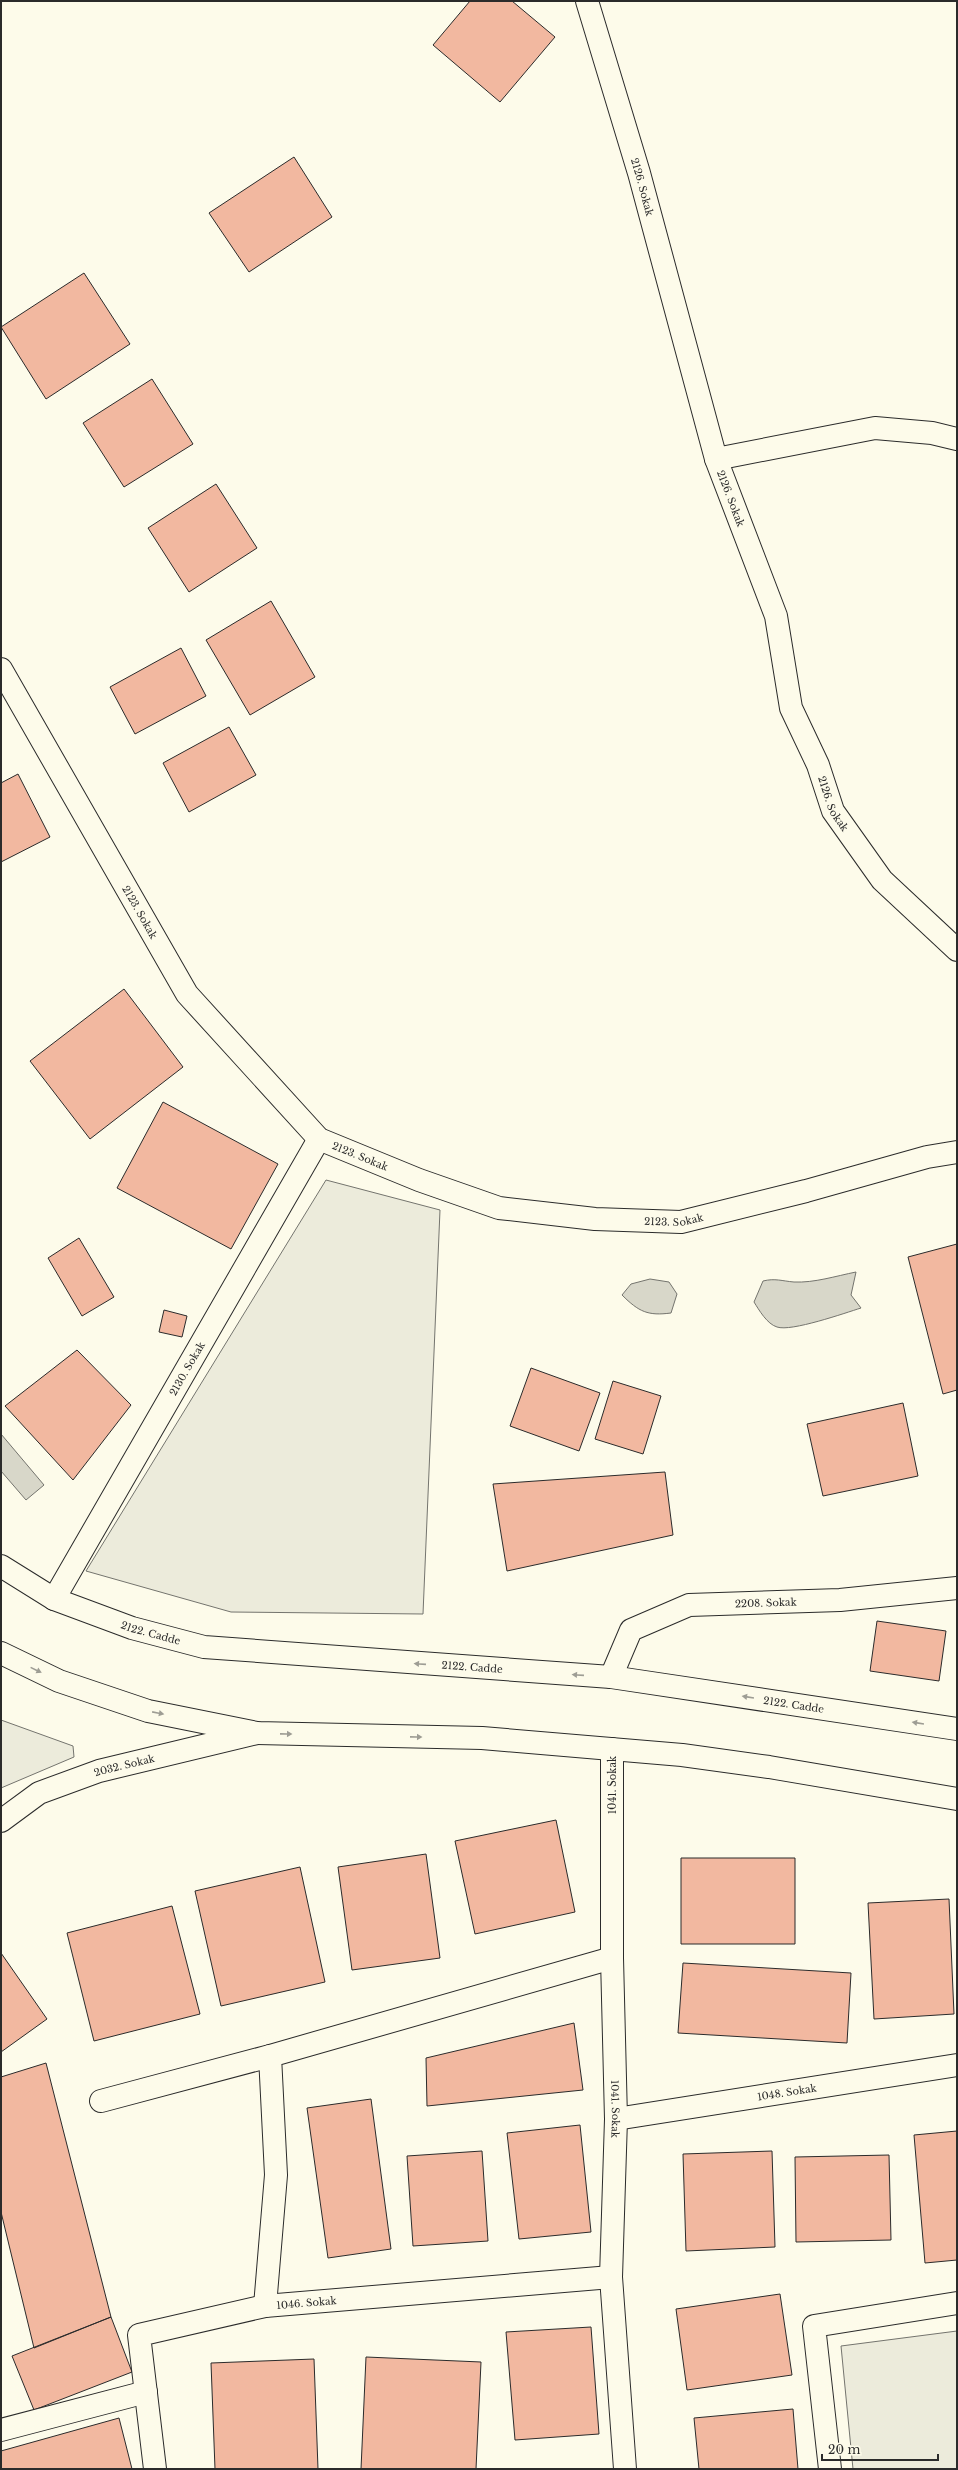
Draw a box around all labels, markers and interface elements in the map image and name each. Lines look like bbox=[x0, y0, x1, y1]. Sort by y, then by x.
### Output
street label: 2126. Sokak bbox=[628, 156, 656, 218]
street label: 2126. Sokak bbox=[714, 468, 748, 529]
street label: 2126. Sokak bbox=[815, 774, 852, 835]
street label: 2123. Sokak bbox=[119, 883, 160, 942]
street label: 2123. Sokak bbox=[330, 1139, 391, 1174]
street label: 2123. Sokak bbox=[644, 1211, 705, 1229]
street label: 2130. Sokak bbox=[167, 1339, 208, 1398]
street label: 2208. Sokak bbox=[735, 1595, 798, 1610]
street label: 2122. Cadde bbox=[119, 1618, 182, 1648]
street label: 2122. Cadde bbox=[441, 1659, 503, 1676]
one-way arrow bbox=[414, 1660, 426, 1667]
one-way arrow bbox=[30, 1667, 42, 1673]
one-way arrow bbox=[572, 1671, 584, 1678]
one-way arrow bbox=[742, 1694, 755, 1700]
street label: 2122. Cadde bbox=[762, 1694, 825, 1716]
one-way arrow bbox=[152, 1711, 164, 1717]
one-way arrow bbox=[912, 1720, 925, 1726]
one-way arrow bbox=[280, 1730, 292, 1737]
one-way arrow bbox=[410, 1734, 423, 1740]
street label: 2032. Sokak bbox=[92, 1752, 157, 1779]
street label: 1041. Sokak bbox=[606, 1755, 619, 1814]
street label: 1041. Sokak bbox=[608, 2080, 622, 2139]
street label: 1048. Sokak bbox=[756, 2081, 818, 2104]
street label: 1046. Sokak bbox=[276, 2294, 338, 2312]
scale bar bbox=[822, 2436, 938, 2462]
text: 20 m bbox=[828, 2442, 860, 2457]

